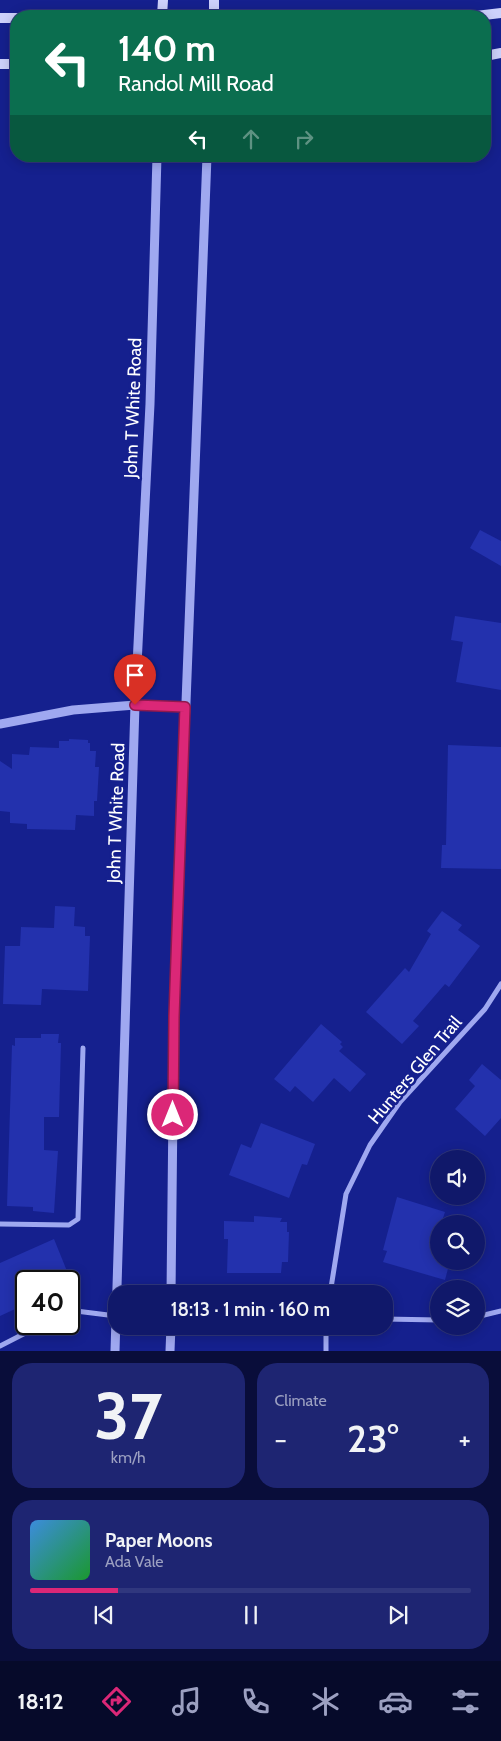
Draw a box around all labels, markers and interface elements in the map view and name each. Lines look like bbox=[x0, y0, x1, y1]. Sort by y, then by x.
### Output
text: 140 m bbox=[118, 27, 216, 70]
icon: left bbox=[35, 30, 100, 95]
text: Randol Mill Road bbox=[118, 70, 274, 97]
icon: left bbox=[184, 125, 212, 153]
icon: ahead bbox=[237, 125, 265, 153]
icon: right bbox=[290, 125, 318, 153]
street label: John T White Road bbox=[120, 337, 146, 480]
pin bbox=[114, 654, 156, 705]
icon: arrive bbox=[121, 661, 149, 689]
street label: John T White Road bbox=[103, 742, 129, 885]
street label: Hunters Glen Trail bbox=[364, 1011, 467, 1128]
position arrow bbox=[146, 1088, 198, 1140]
map controls bbox=[430, 1150, 485, 1335]
button: sound bbox=[430, 1150, 485, 1205]
button: search bbox=[430, 1215, 485, 1270]
speed limit sign: 40 bbox=[15, 1270, 80, 1335]
button: layers bbox=[430, 1280, 485, 1335]
text: 18:13 · 1 min · 160 m bbox=[171, 1298, 330, 1321]
text: 37 bbox=[94, 1376, 162, 1455]
text: Climate bbox=[275, 1391, 327, 1410]
text: 23° bbox=[347, 1415, 399, 1462]
text: − bbox=[275, 1422, 287, 1456]
text: + bbox=[459, 1422, 471, 1456]
text: km/h bbox=[111, 1448, 146, 1467]
text: Paper Moons bbox=[105, 1529, 213, 1552]
text: Ada Vale bbox=[105, 1552, 164, 1571]
icon: previous bbox=[90, 1601, 118, 1629]
icon: pause bbox=[237, 1601, 265, 1629]
icon: next bbox=[384, 1601, 412, 1629]
icon: directions bbox=[99, 1684, 134, 1719]
icon: music bbox=[169, 1684, 204, 1719]
icon: phone bbox=[238, 1684, 273, 1719]
icon: climate bbox=[308, 1684, 343, 1719]
icon: car bbox=[378, 1684, 413, 1719]
icon: filters bbox=[448, 1684, 483, 1719]
text: 18:12 bbox=[17, 1688, 64, 1715]

